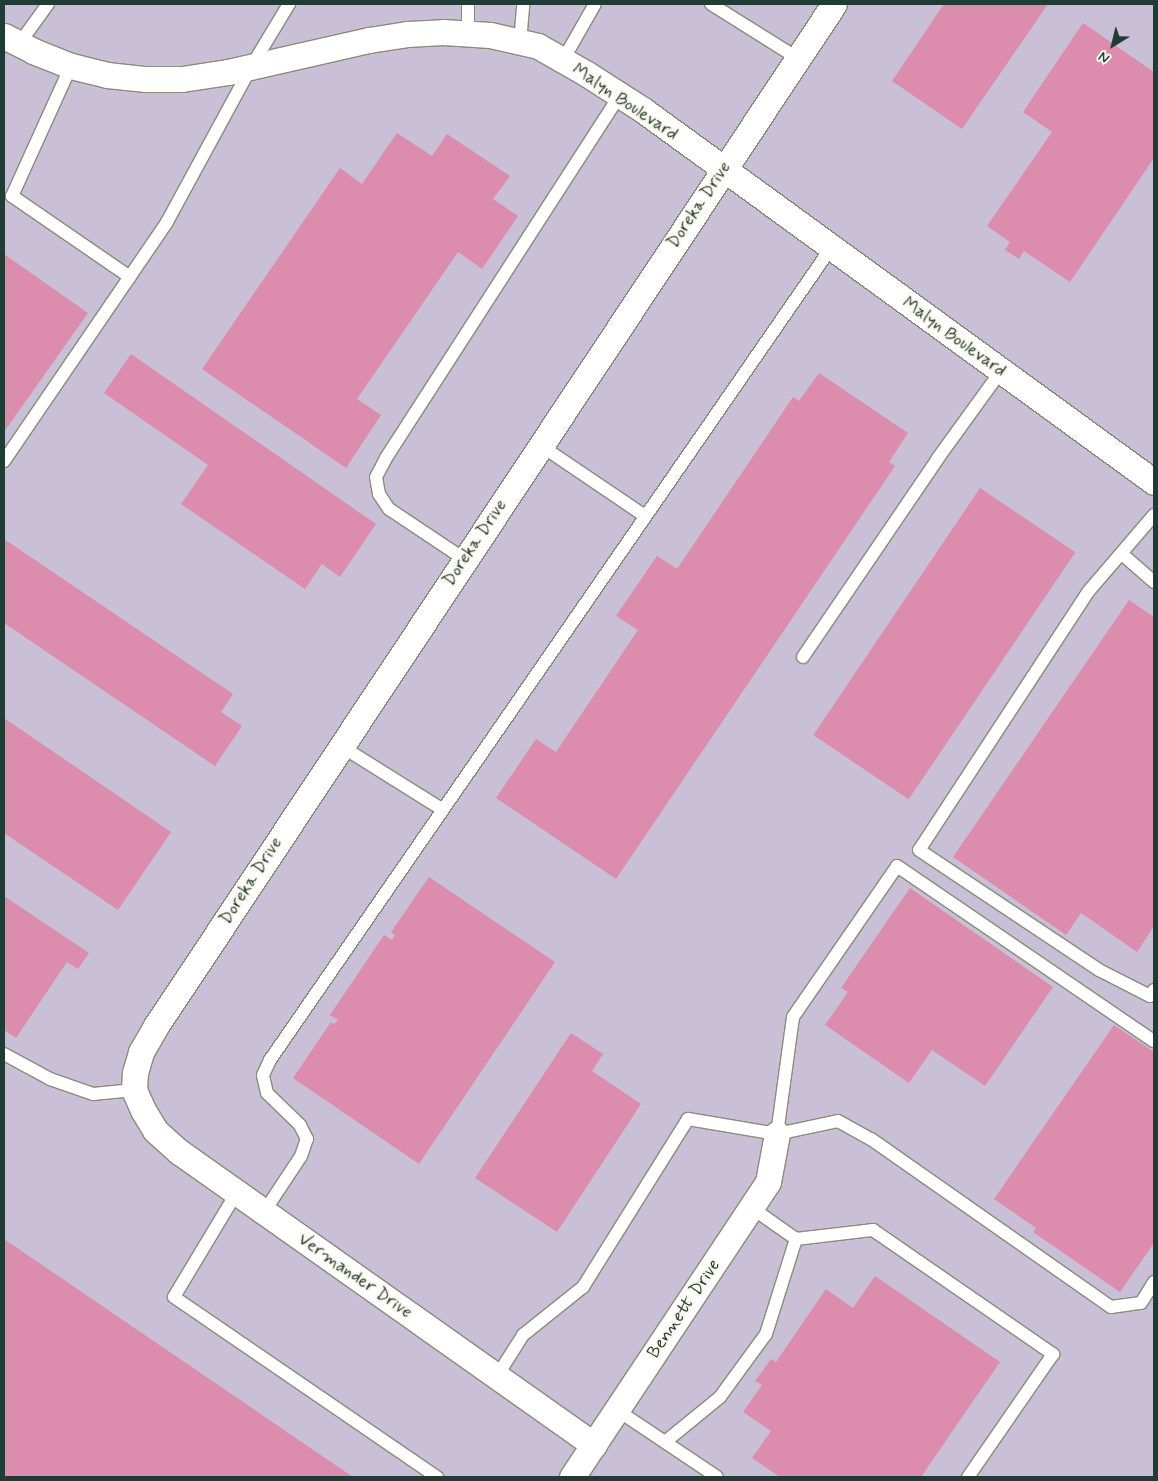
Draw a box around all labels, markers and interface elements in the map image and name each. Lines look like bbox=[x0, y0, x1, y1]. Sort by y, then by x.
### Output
north arrow bbox=[1088, 20, 1138, 70]
text: N bbox=[1095, 47, 1113, 67]
street label: Malyn Boulevard bbox=[568, 59, 682, 145]
street label: Doreka Drive bbox=[662, 158, 736, 252]
street label: Malyn Boulevard bbox=[898, 292, 1010, 382]
street label: Doreka Drive bbox=[438, 496, 512, 590]
street label: Doreka Drive bbox=[215, 833, 287, 929]
street label: Vermander Drive bbox=[294, 1229, 416, 1323]
street label: Bennett Drive bbox=[643, 1255, 725, 1363]

